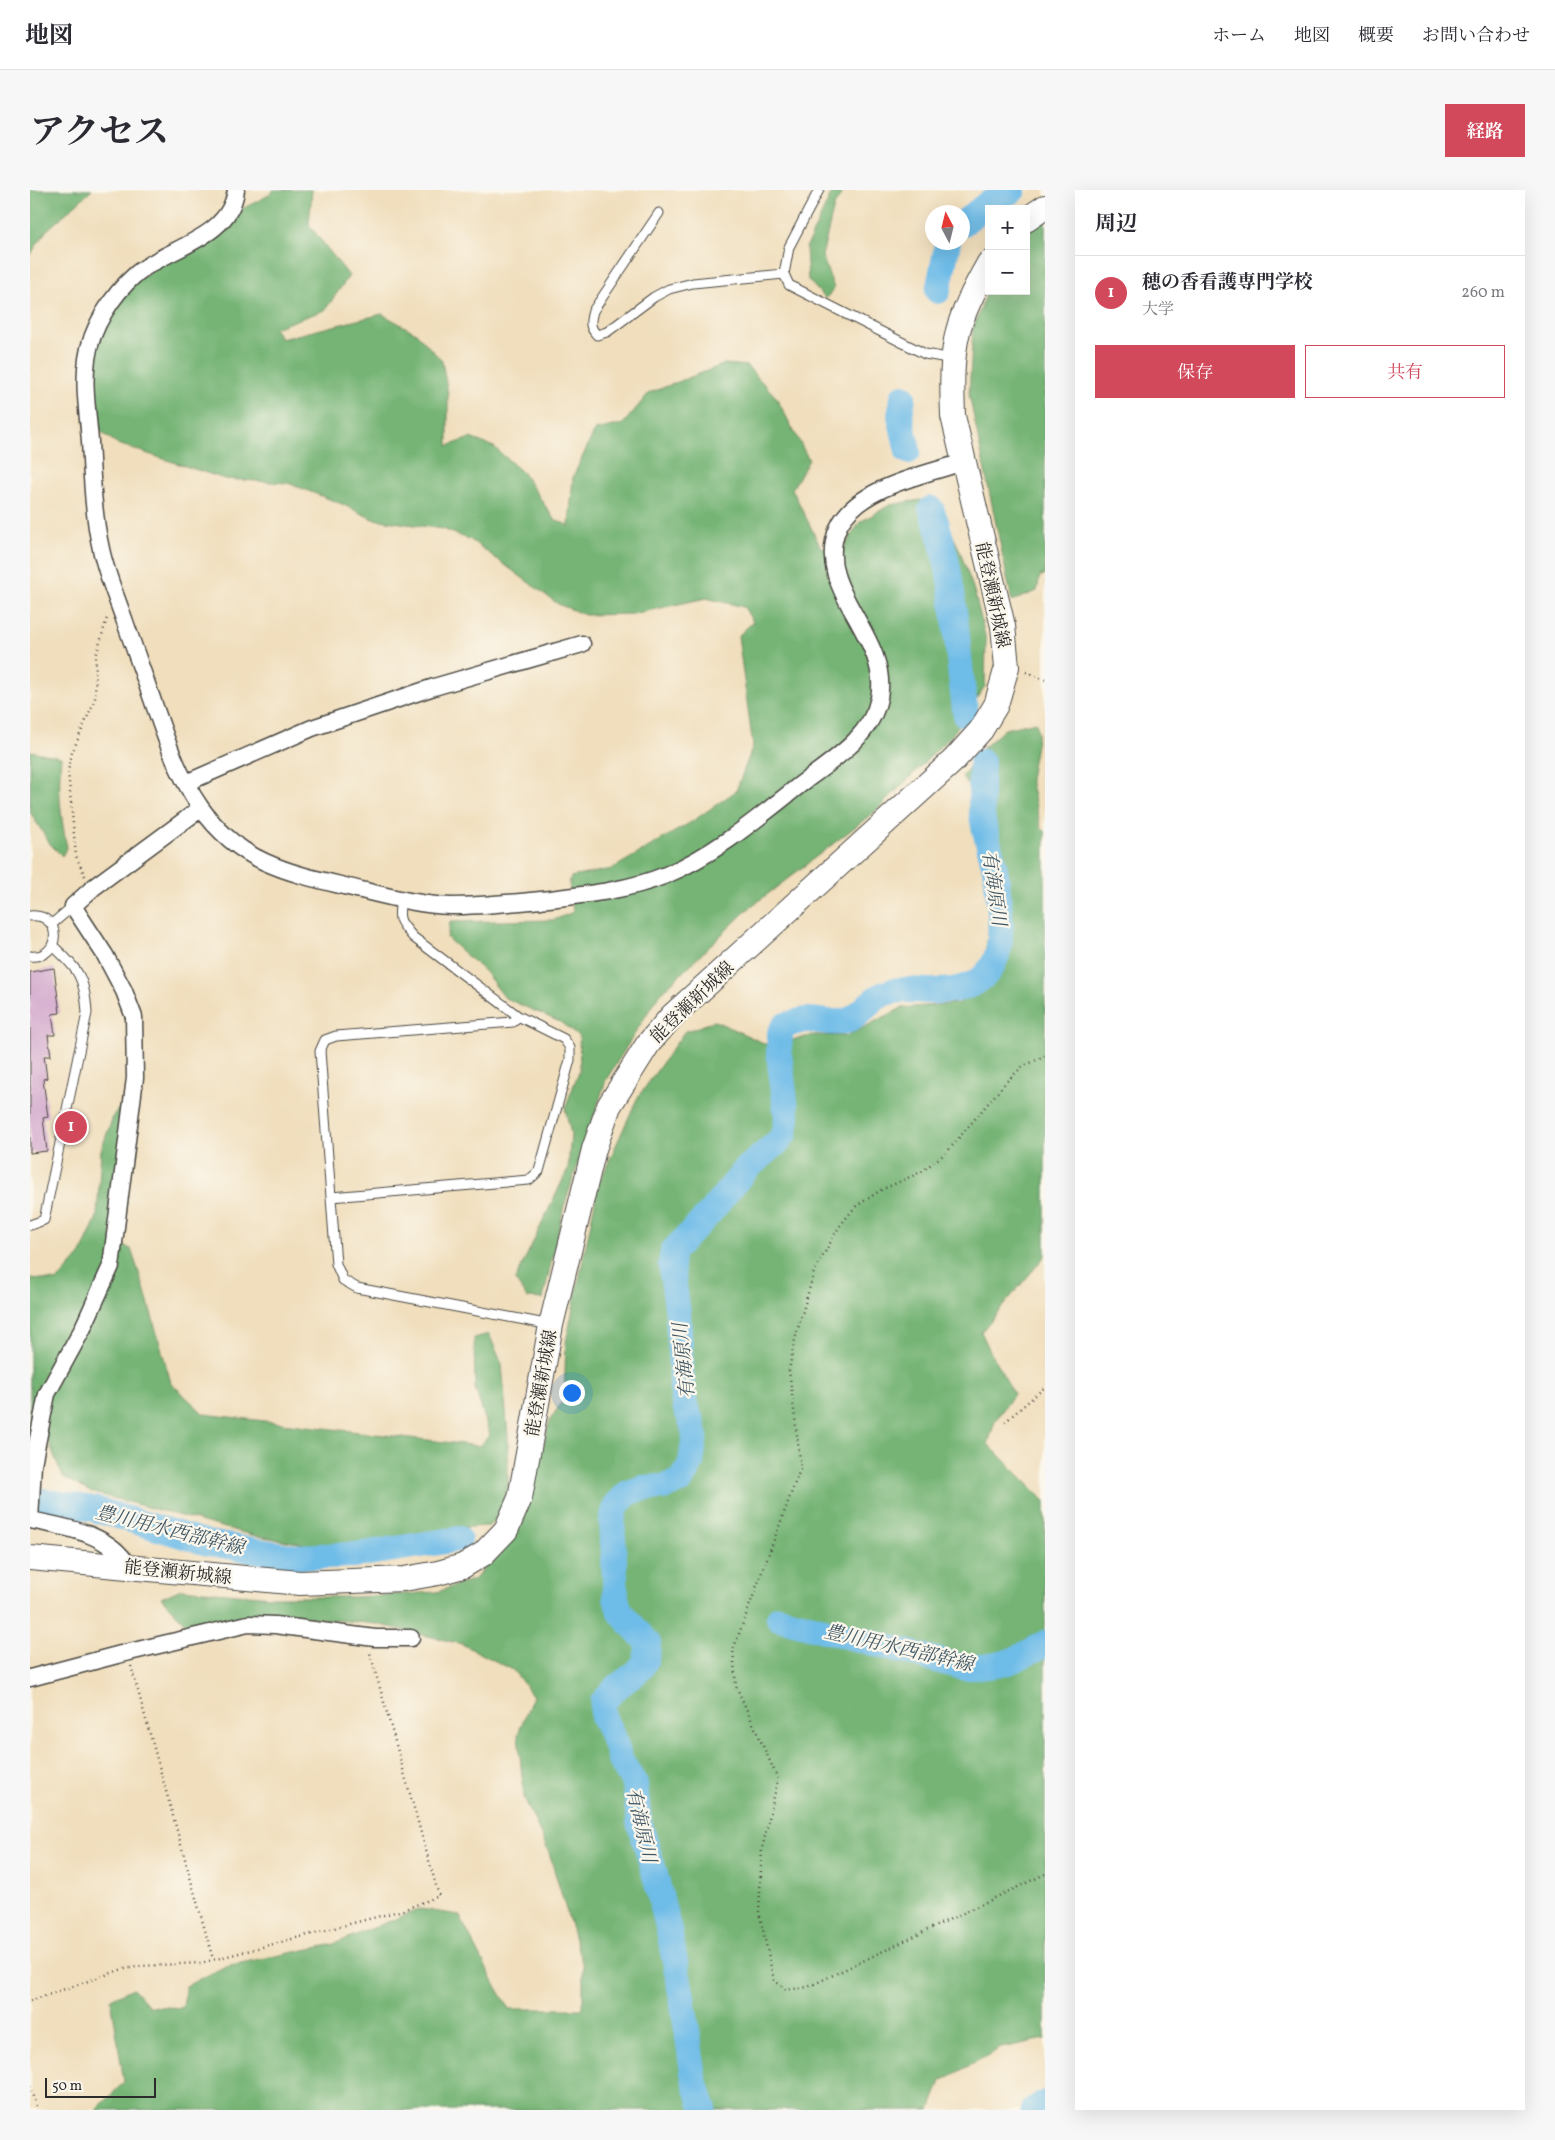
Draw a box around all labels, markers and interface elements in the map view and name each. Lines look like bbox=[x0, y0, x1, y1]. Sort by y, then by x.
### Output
text: 地図 bbox=[25, 20, 73, 54]
text: ホーム bbox=[1212, 24, 1266, 49]
text: 地図 bbox=[1294, 24, 1330, 49]
text: 概要 bbox=[1358, 24, 1394, 49]
text: お問い合わせ bbox=[1422, 24, 1530, 49]
button: 経路 bbox=[1445, 104, 1525, 157]
text: アクセス bbox=[30, 110, 169, 158]
north arrow bbox=[925, 205, 970, 250]
map controls bbox=[985, 205, 1030, 295]
button: + bbox=[985, 205, 1030, 250]
text: 周辺 bbox=[1095, 210, 1137, 239]
button: − bbox=[985, 250, 1030, 295]
text: 穂の香看護専門学校 bbox=[1142, 270, 1313, 296]
text: 1 bbox=[1108, 282, 1114, 304]
text: 260 m bbox=[1461, 282, 1505, 304]
text: 大学 bbox=[1142, 299, 1174, 321]
button: 保存 bbox=[1095, 345, 1295, 398]
button: 共有 bbox=[1305, 345, 1505, 398]
street label: 能登瀬新城線 bbox=[968, 540, 1015, 651]
water label: 有海原川 bbox=[975, 849, 1011, 930]
street label: 能登瀬新城線 bbox=[646, 957, 741, 1050]
pin: 1 bbox=[55, 1108, 87, 1146]
water label: 有海原川 bbox=[668, 1320, 702, 1400]
street label: 能登瀬新城線 bbox=[521, 1328, 564, 1439]
your location bbox=[559, 1380, 585, 1406]
water label: 豊川用水西部幹線 bbox=[93, 1500, 248, 1562]
street label: 能登瀬新城線 bbox=[123, 1555, 233, 1592]
water label: 豊川用水西部幹線 bbox=[822, 1619, 977, 1679]
water label: 有海原川 bbox=[619, 1785, 662, 1867]
scale bar bbox=[45, 2075, 156, 2098]
text: 50 m bbox=[52, 2077, 82, 2096]

